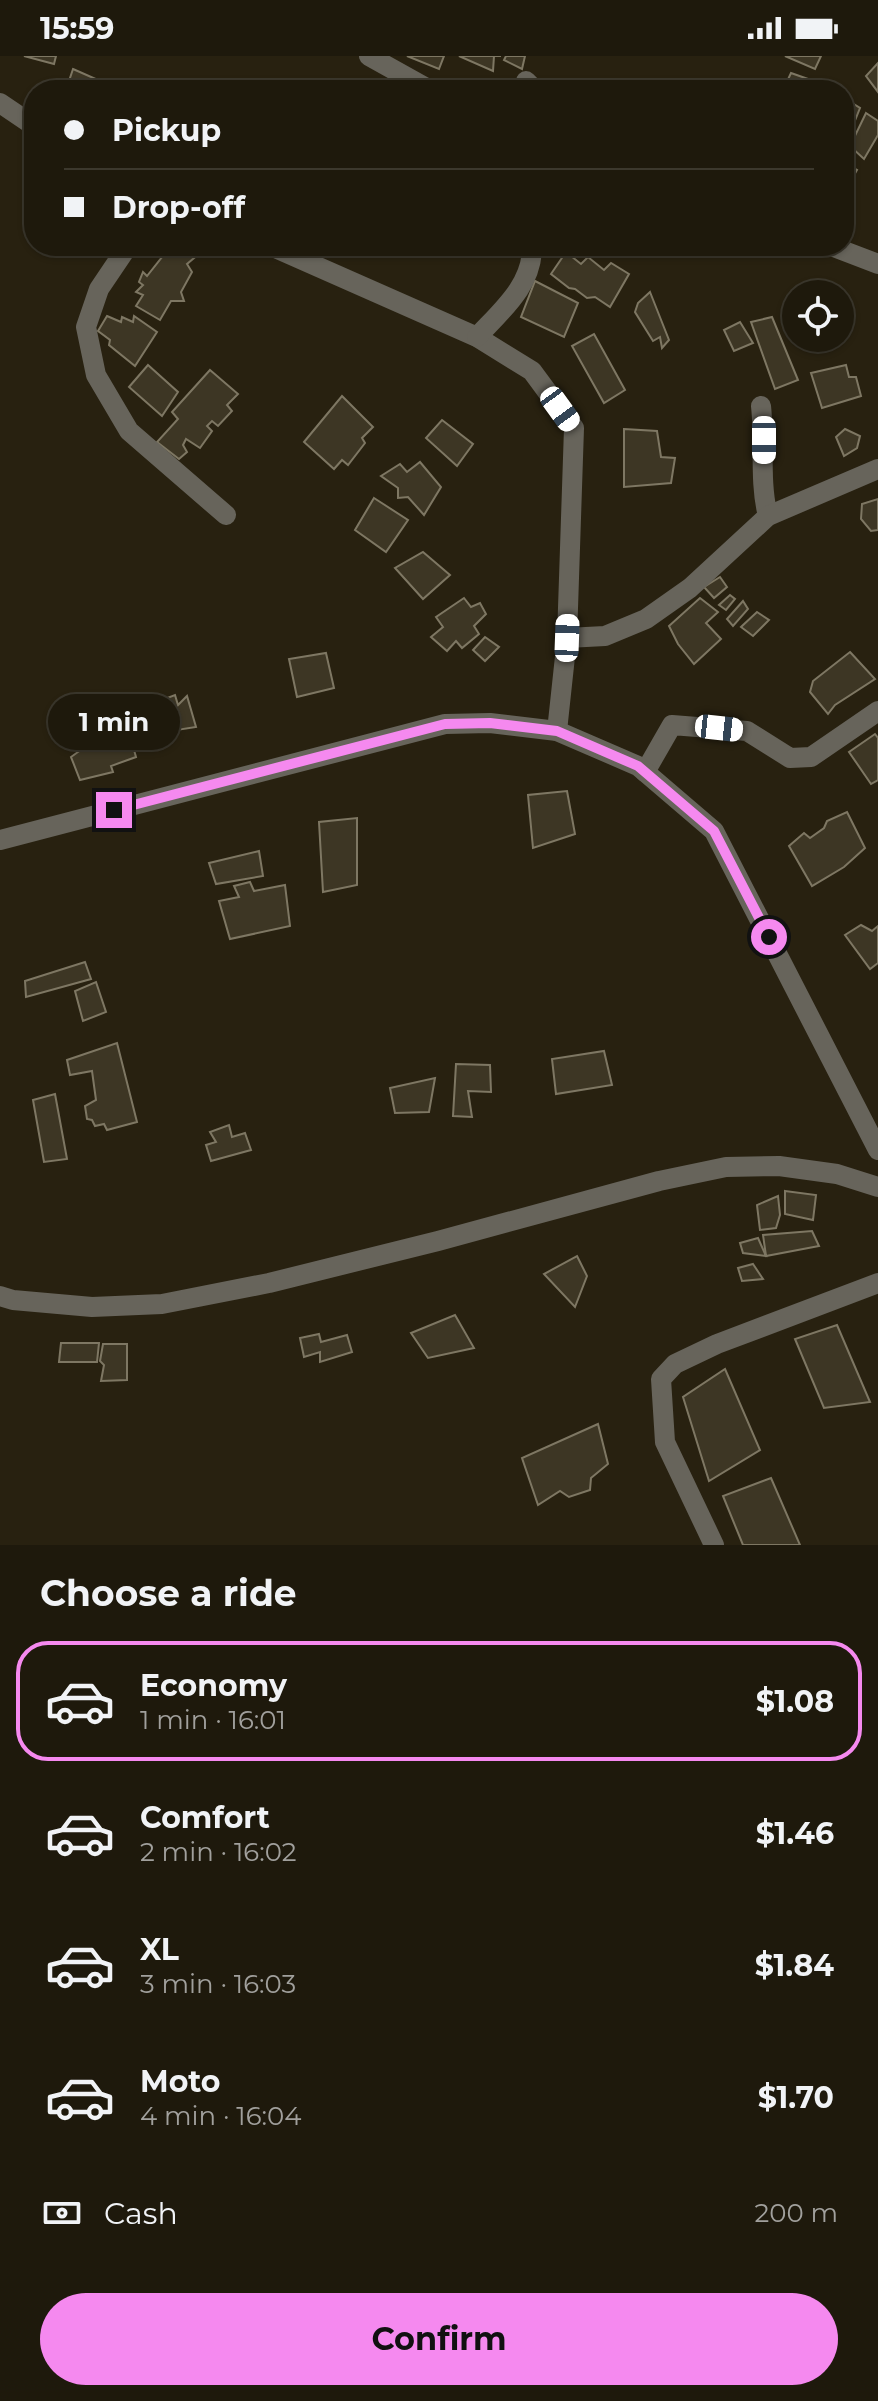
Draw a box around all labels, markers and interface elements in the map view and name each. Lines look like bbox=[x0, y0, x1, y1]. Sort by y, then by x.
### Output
text: 15:59 bbox=[40, 10, 114, 47]
text: Pickup bbox=[112, 112, 221, 149]
text: Drop-off bbox=[112, 189, 245, 226]
map controls bbox=[782, 280, 854, 352]
button: locate bbox=[782, 280, 854, 352]
car bbox=[536, 383, 584, 435]
car bbox=[752, 416, 776, 464]
car bbox=[554, 614, 580, 662]
callout: 1 min bbox=[48, 694, 180, 750]
text: 1 min bbox=[79, 706, 149, 738]
car bbox=[694, 714, 744, 742]
route end bbox=[96, 792, 132, 828]
route start bbox=[751, 919, 787, 955]
text: Choose a ride bbox=[40, 1571, 297, 1615]
icon: car bbox=[44, 1665, 116, 1737]
text: Economy bbox=[140, 1667, 287, 1704]
text: $1.08 bbox=[756, 1683, 834, 1720]
text: 1 min · 16:01 bbox=[140, 1704, 286, 1736]
icon: car bbox=[44, 1797, 116, 1869]
text: Comfort bbox=[140, 1799, 270, 1836]
text: $1.46 bbox=[756, 1815, 834, 1852]
text: 2 min · 16:02 bbox=[140, 1836, 297, 1868]
icon: car bbox=[44, 1929, 116, 2001]
text: XL bbox=[140, 1931, 179, 1968]
text: $1.84 bbox=[755, 1947, 834, 1984]
text: 3 min · 16:03 bbox=[140, 1968, 296, 2000]
icon: car bbox=[44, 2061, 116, 2133]
text: Moto bbox=[140, 2063, 221, 2100]
text: $1.70 bbox=[758, 2079, 834, 2116]
text: 4 min · 16:04 bbox=[140, 2100, 301, 2132]
icon: cash bbox=[40, 2191, 84, 2235]
text: Cash bbox=[104, 2195, 178, 2232]
text: 200 m bbox=[754, 2197, 838, 2229]
button: Confirm bbox=[40, 2293, 838, 2385]

